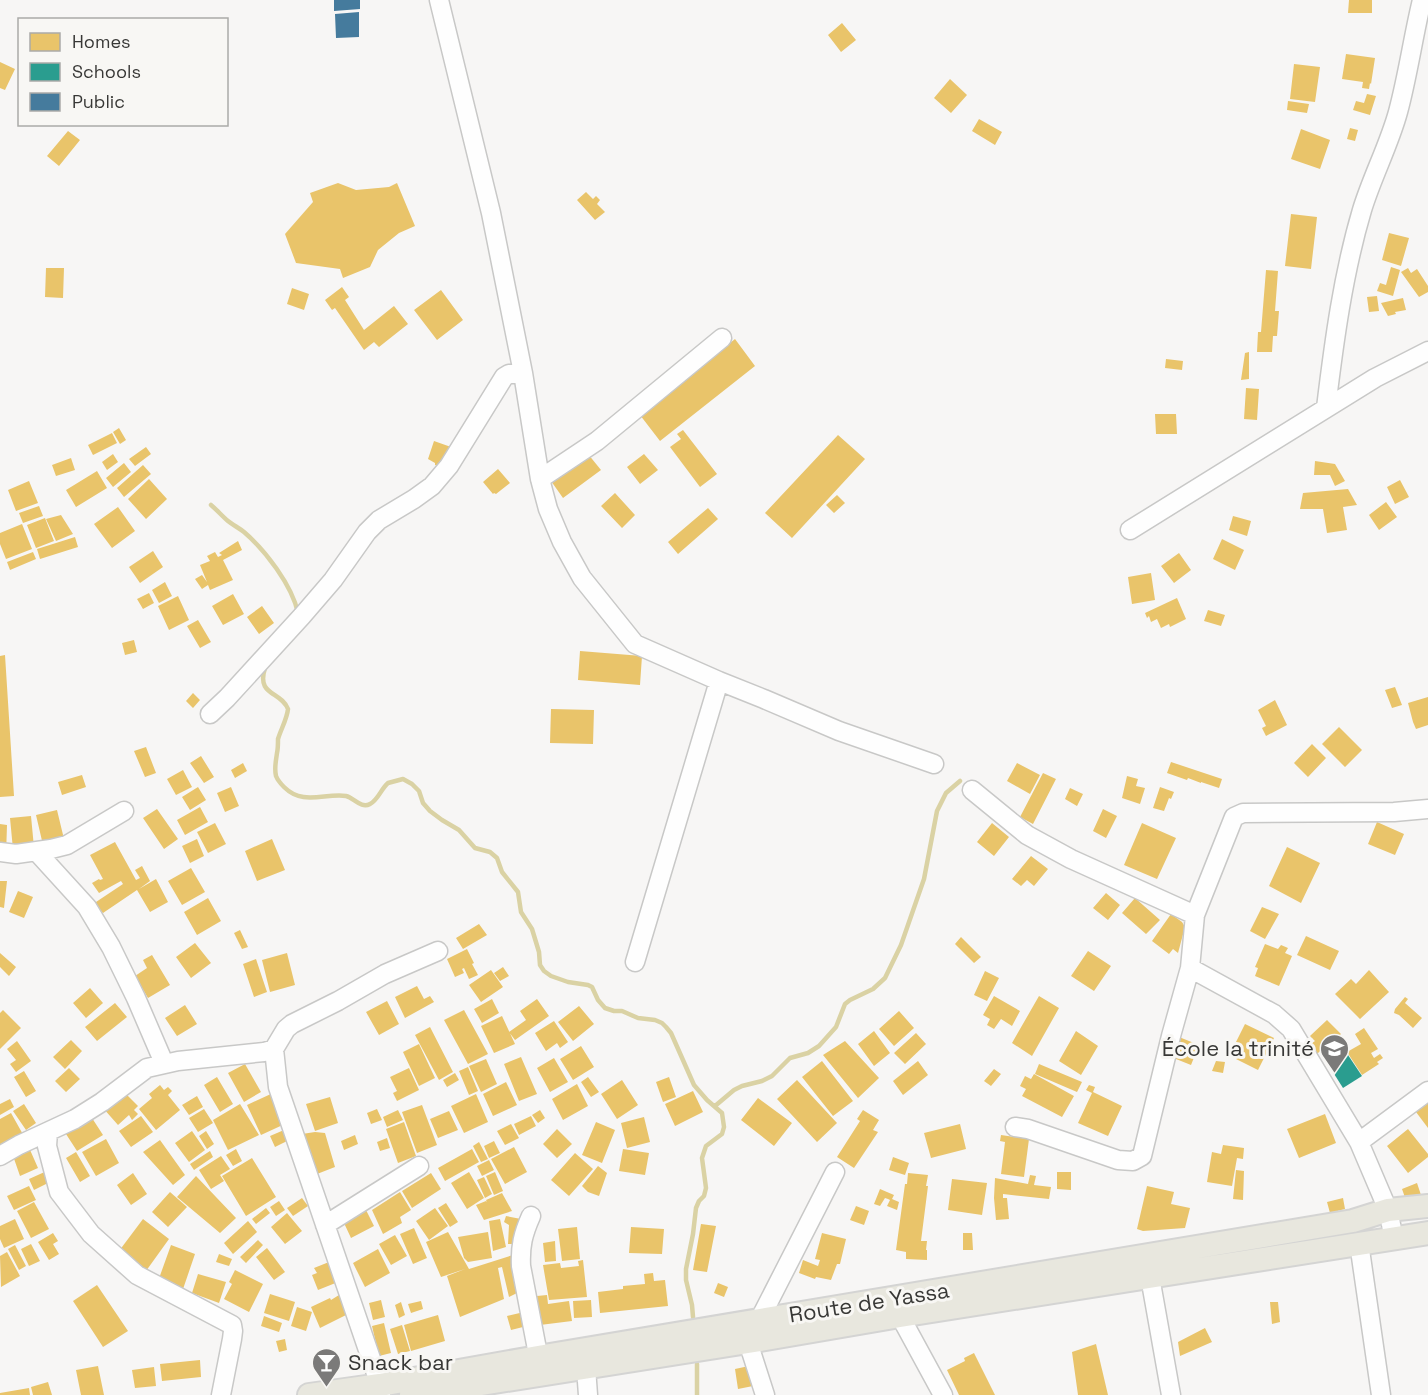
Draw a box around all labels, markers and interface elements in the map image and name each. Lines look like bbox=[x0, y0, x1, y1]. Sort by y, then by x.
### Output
legend bbox=[18, 18, 228, 126]
text: Homes bbox=[72, 30, 131, 53]
text: Schools bbox=[72, 60, 141, 83]
text: Public bbox=[72, 90, 125, 113]
school or university icon: École la trinité bbox=[1319, 1032, 1351, 1074]
place label: École la trinité bbox=[1162, 1034, 1314, 1062]
street label: Route de Yassa bbox=[787, 1275, 951, 1328]
bar icon: Snack bar bbox=[311, 1346, 343, 1388]
place label: Snack bar bbox=[348, 1348, 453, 1376]

